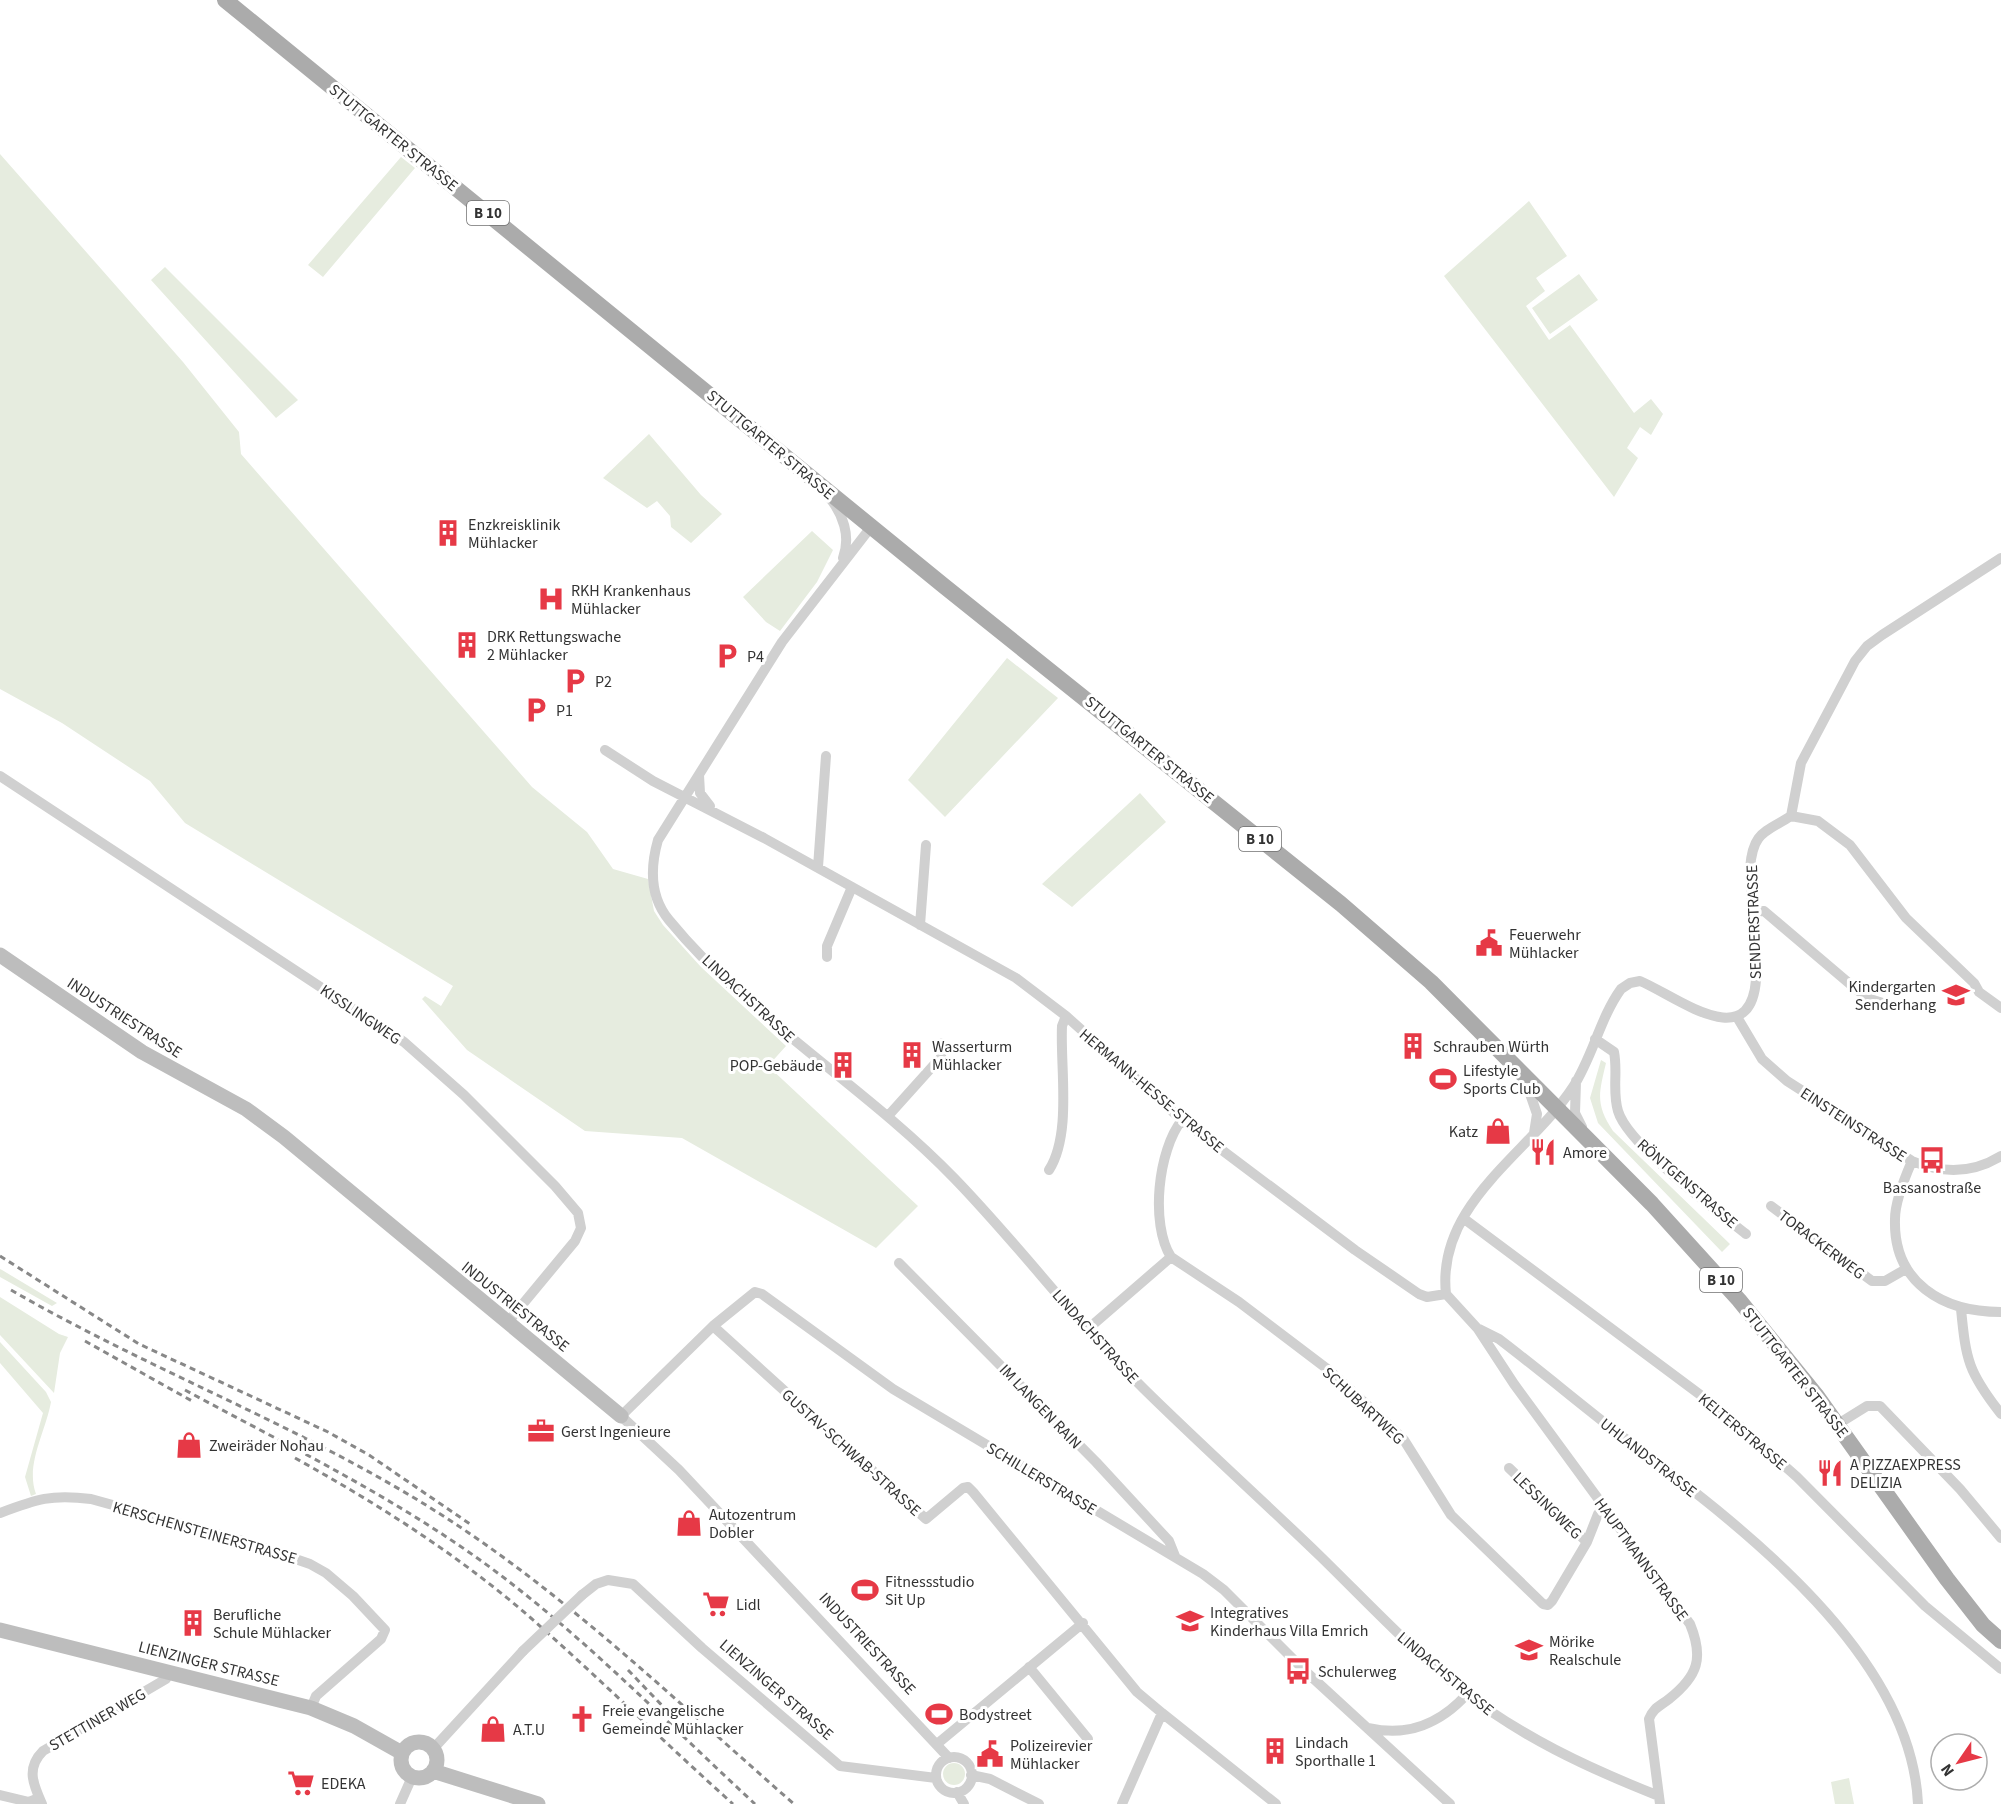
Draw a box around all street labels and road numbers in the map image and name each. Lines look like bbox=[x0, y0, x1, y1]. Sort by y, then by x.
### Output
street label: STUTTGARTER STRASSE bbox=[324, 79, 463, 197]
road number: B 10 bbox=[467, 201, 509, 225]
street label: STUTTGARTER STRASSE bbox=[702, 385, 839, 505]
street label: STUTTGARTER STRASSE bbox=[1080, 691, 1219, 809]
road number: B 10 bbox=[1239, 827, 1281, 851]
street label: SENDERSTRASSE bbox=[1741, 864, 1767, 979]
street label: LINDACHSTRASSE bbox=[697, 950, 800, 1048]
street label: INDUSTRIESTRASSE bbox=[63, 972, 186, 1063]
street label: KISSLINGWEG bbox=[316, 980, 405, 1050]
street label: HERMANN-HESSE-STRASSE bbox=[1074, 1024, 1228, 1158]
street label: EINSTEINSTRASSE bbox=[1796, 1082, 1911, 1167]
street label: RÖNTGENSTRASSE bbox=[1632, 1134, 1742, 1234]
street label: TORACKERWEG bbox=[1774, 1205, 1869, 1285]
street label: INDUSTRIESTRASSE bbox=[457, 1256, 574, 1357]
road number: B 10 bbox=[1700, 1268, 1742, 1292]
street label: LINDACHSTRASSE bbox=[1047, 1285, 1144, 1389]
street label: STUTTGARTER STRASSE bbox=[1737, 1303, 1853, 1443]
street label: IM LANGEN RAIN bbox=[994, 1359, 1086, 1454]
street label: SCHUBARTWEG bbox=[1317, 1362, 1409, 1450]
street label: GUSTAV-SCHWAB-STRASSE bbox=[777, 1384, 926, 1521]
street label: KELTERSTRASSE bbox=[1693, 1388, 1791, 1475]
street label: UHLANDSTRASSE bbox=[1595, 1413, 1701, 1503]
street label: SCHILLERSTRASSE bbox=[982, 1437, 1101, 1520]
street label: LESSINGWEG bbox=[1508, 1467, 1587, 1544]
street label: HAUPTMANNSTRASSE bbox=[1589, 1494, 1693, 1626]
street label: KERSCHENSTEINERSTRASSE bbox=[110, 1496, 299, 1570]
street label: INDUSTRIESTRASSE bbox=[814, 1588, 921, 1700]
street label: LINDACHSTRASSE bbox=[1392, 1627, 1498, 1721]
street label: LIENZINGER STRASSE bbox=[715, 1634, 838, 1745]
street label: LIENZINGER STRASSE bbox=[136, 1636, 281, 1692]
street label: STETTINER WEG bbox=[45, 1683, 150, 1757]

